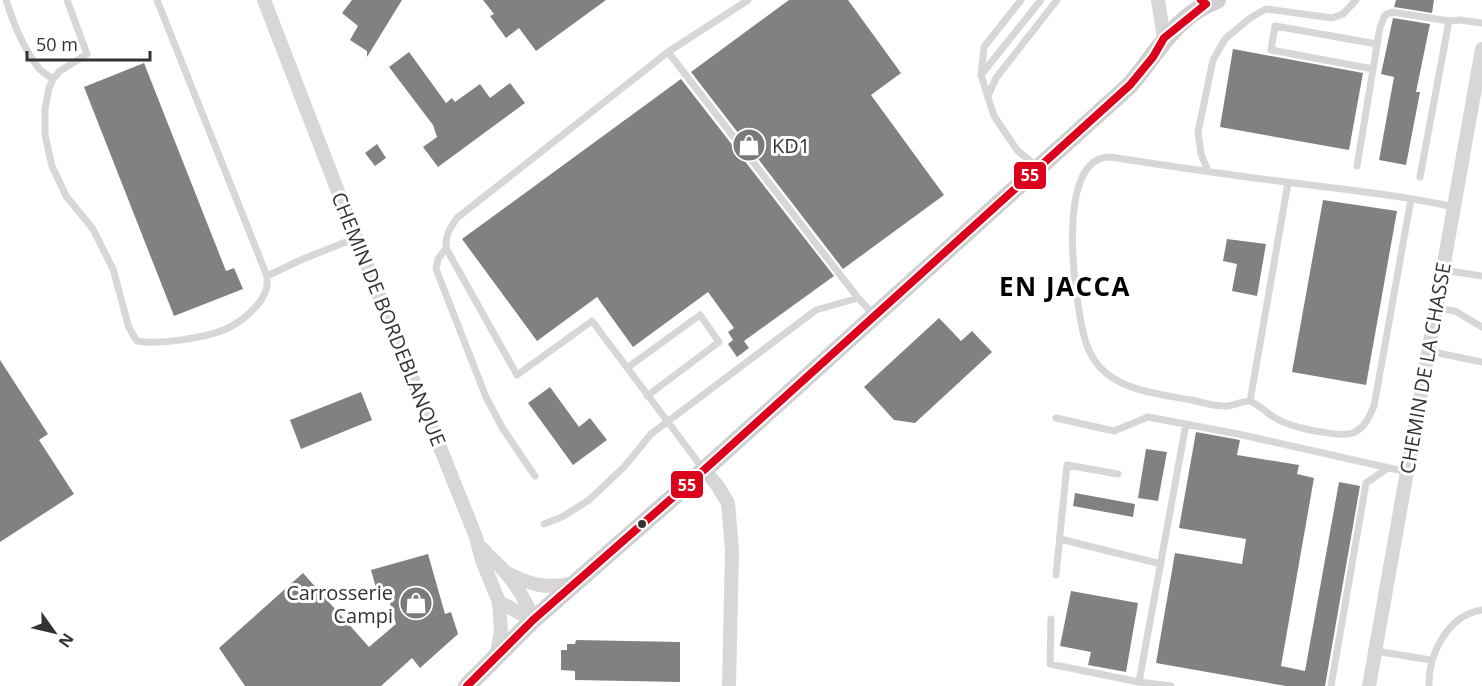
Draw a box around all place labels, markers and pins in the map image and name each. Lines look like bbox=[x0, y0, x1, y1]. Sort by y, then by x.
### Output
shop icon: KD1 bbox=[731, 127, 767, 163]
place label: KD1 bbox=[772, 132, 810, 159]
unlabelled marker bbox=[636, 518, 648, 530]
place label: Carrosserie Campi bbox=[286, 579, 393, 629]
shop icon: Carrosserie Campi bbox=[398, 585, 434, 621]

